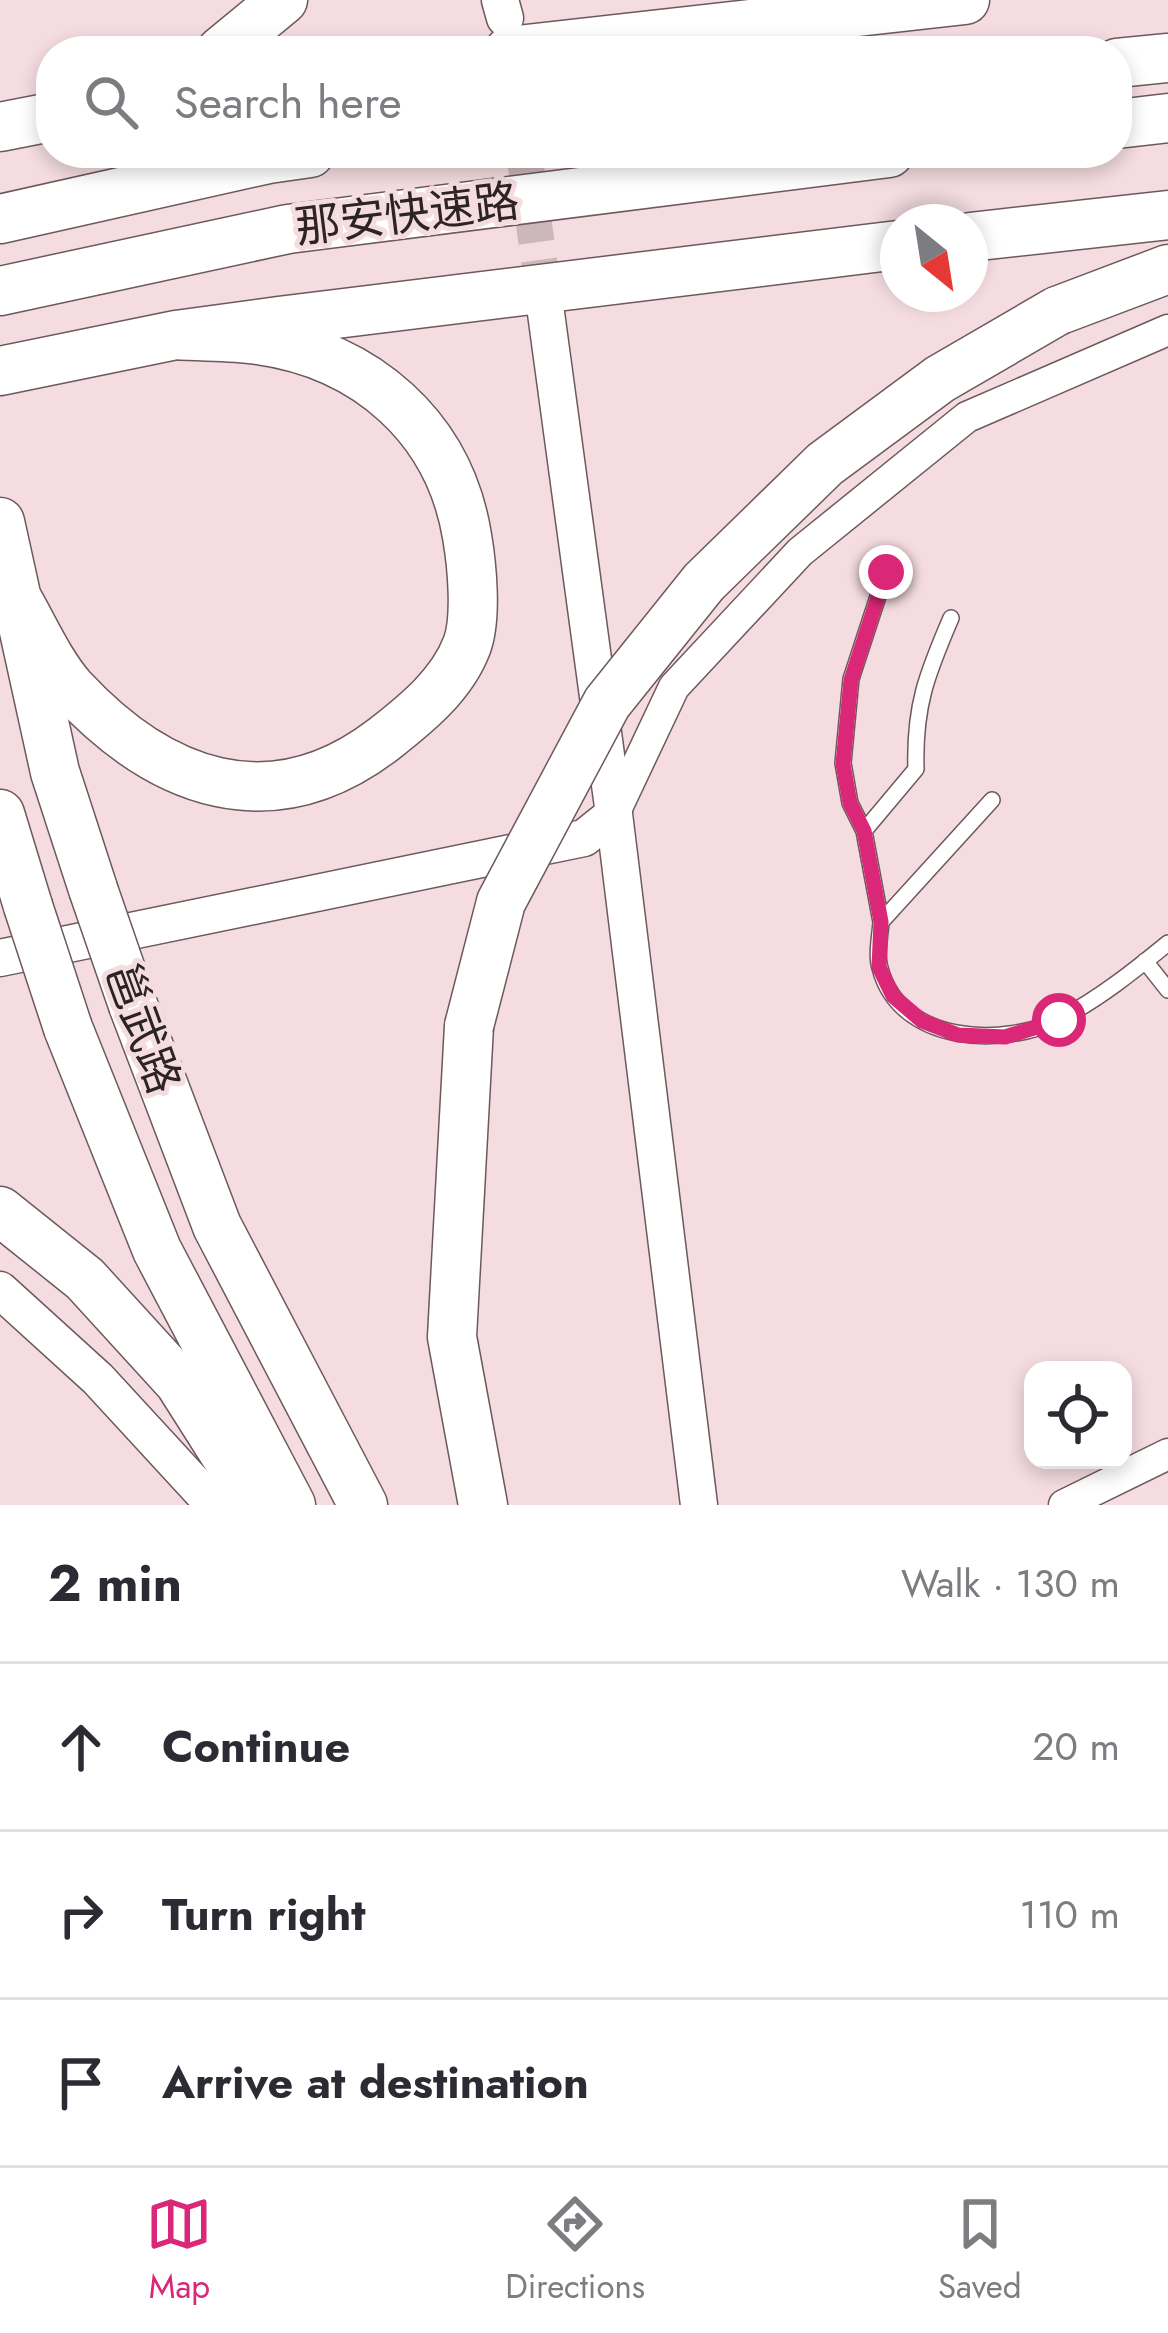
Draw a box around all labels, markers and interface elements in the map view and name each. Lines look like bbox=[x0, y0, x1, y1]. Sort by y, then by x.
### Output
search box bbox=[36, 36, 1132, 168]
icon: search bbox=[78, 69, 144, 135]
text: Search here bbox=[174, 70, 402, 135]
street label: 那安快速路 bbox=[291, 168, 523, 260]
north arrow bbox=[880, 204, 988, 312]
route end bbox=[859, 545, 913, 599]
street label: 邕武路 bbox=[89, 953, 197, 1103]
route start bbox=[1032, 993, 1086, 1047]
map controls bbox=[1024, 1361, 1132, 1469]
button: locate bbox=[1024, 1361, 1132, 1469]
text: 2 min bbox=[48, 1546, 182, 1620]
text: Walk · 130 m bbox=[901, 1555, 1120, 1612]
icon: ahead bbox=[48, 1714, 114, 1780]
text: Continue bbox=[162, 1714, 350, 1779]
text: 20 m bbox=[1032, 1718, 1120, 1775]
icon: right bbox=[48, 1882, 114, 1948]
text: Turn right bbox=[162, 1882, 366, 1947]
text: 110 m bbox=[1019, 1886, 1120, 1943]
icon: arrive bbox=[48, 2050, 114, 2116]
text: Arrive at destination bbox=[162, 2050, 589, 2115]
tab: Map bbox=[146, 2191, 212, 2310]
tab: Directions bbox=[505, 2191, 645, 2310]
tab: Saved bbox=[938, 2191, 1022, 2310]

